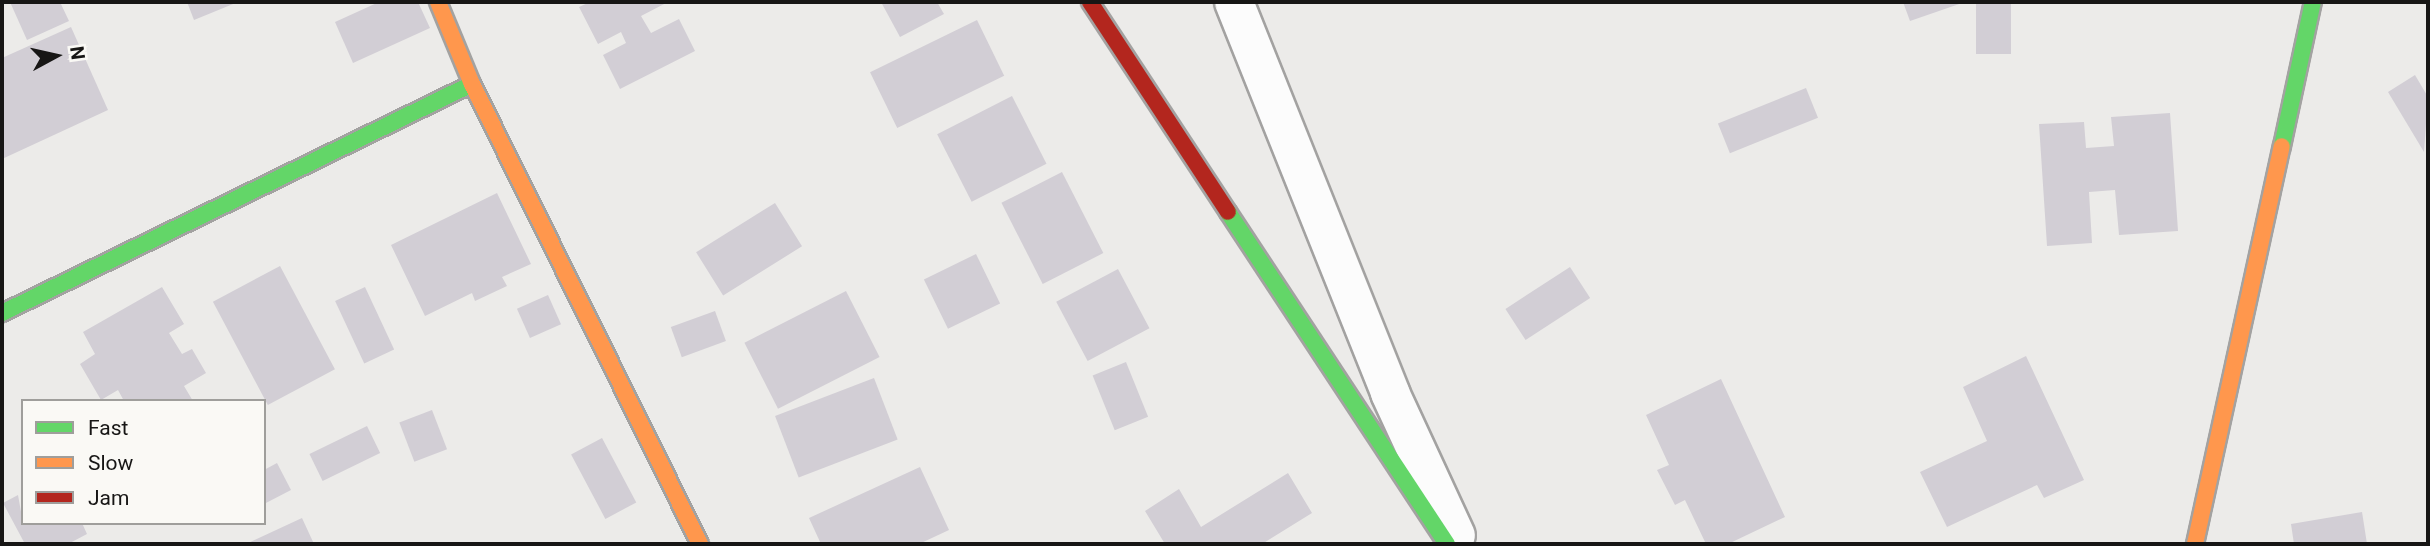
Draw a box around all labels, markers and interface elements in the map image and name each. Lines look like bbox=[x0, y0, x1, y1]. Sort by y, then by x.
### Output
north arrow bbox=[21, 21, 91, 91]
text: N bbox=[65, 45, 90, 61]
legend bbox=[21, 399, 266, 525]
text: Fast bbox=[88, 416, 128, 440]
text: Slow bbox=[88, 451, 133, 475]
text: Jam bbox=[88, 486, 129, 510]

